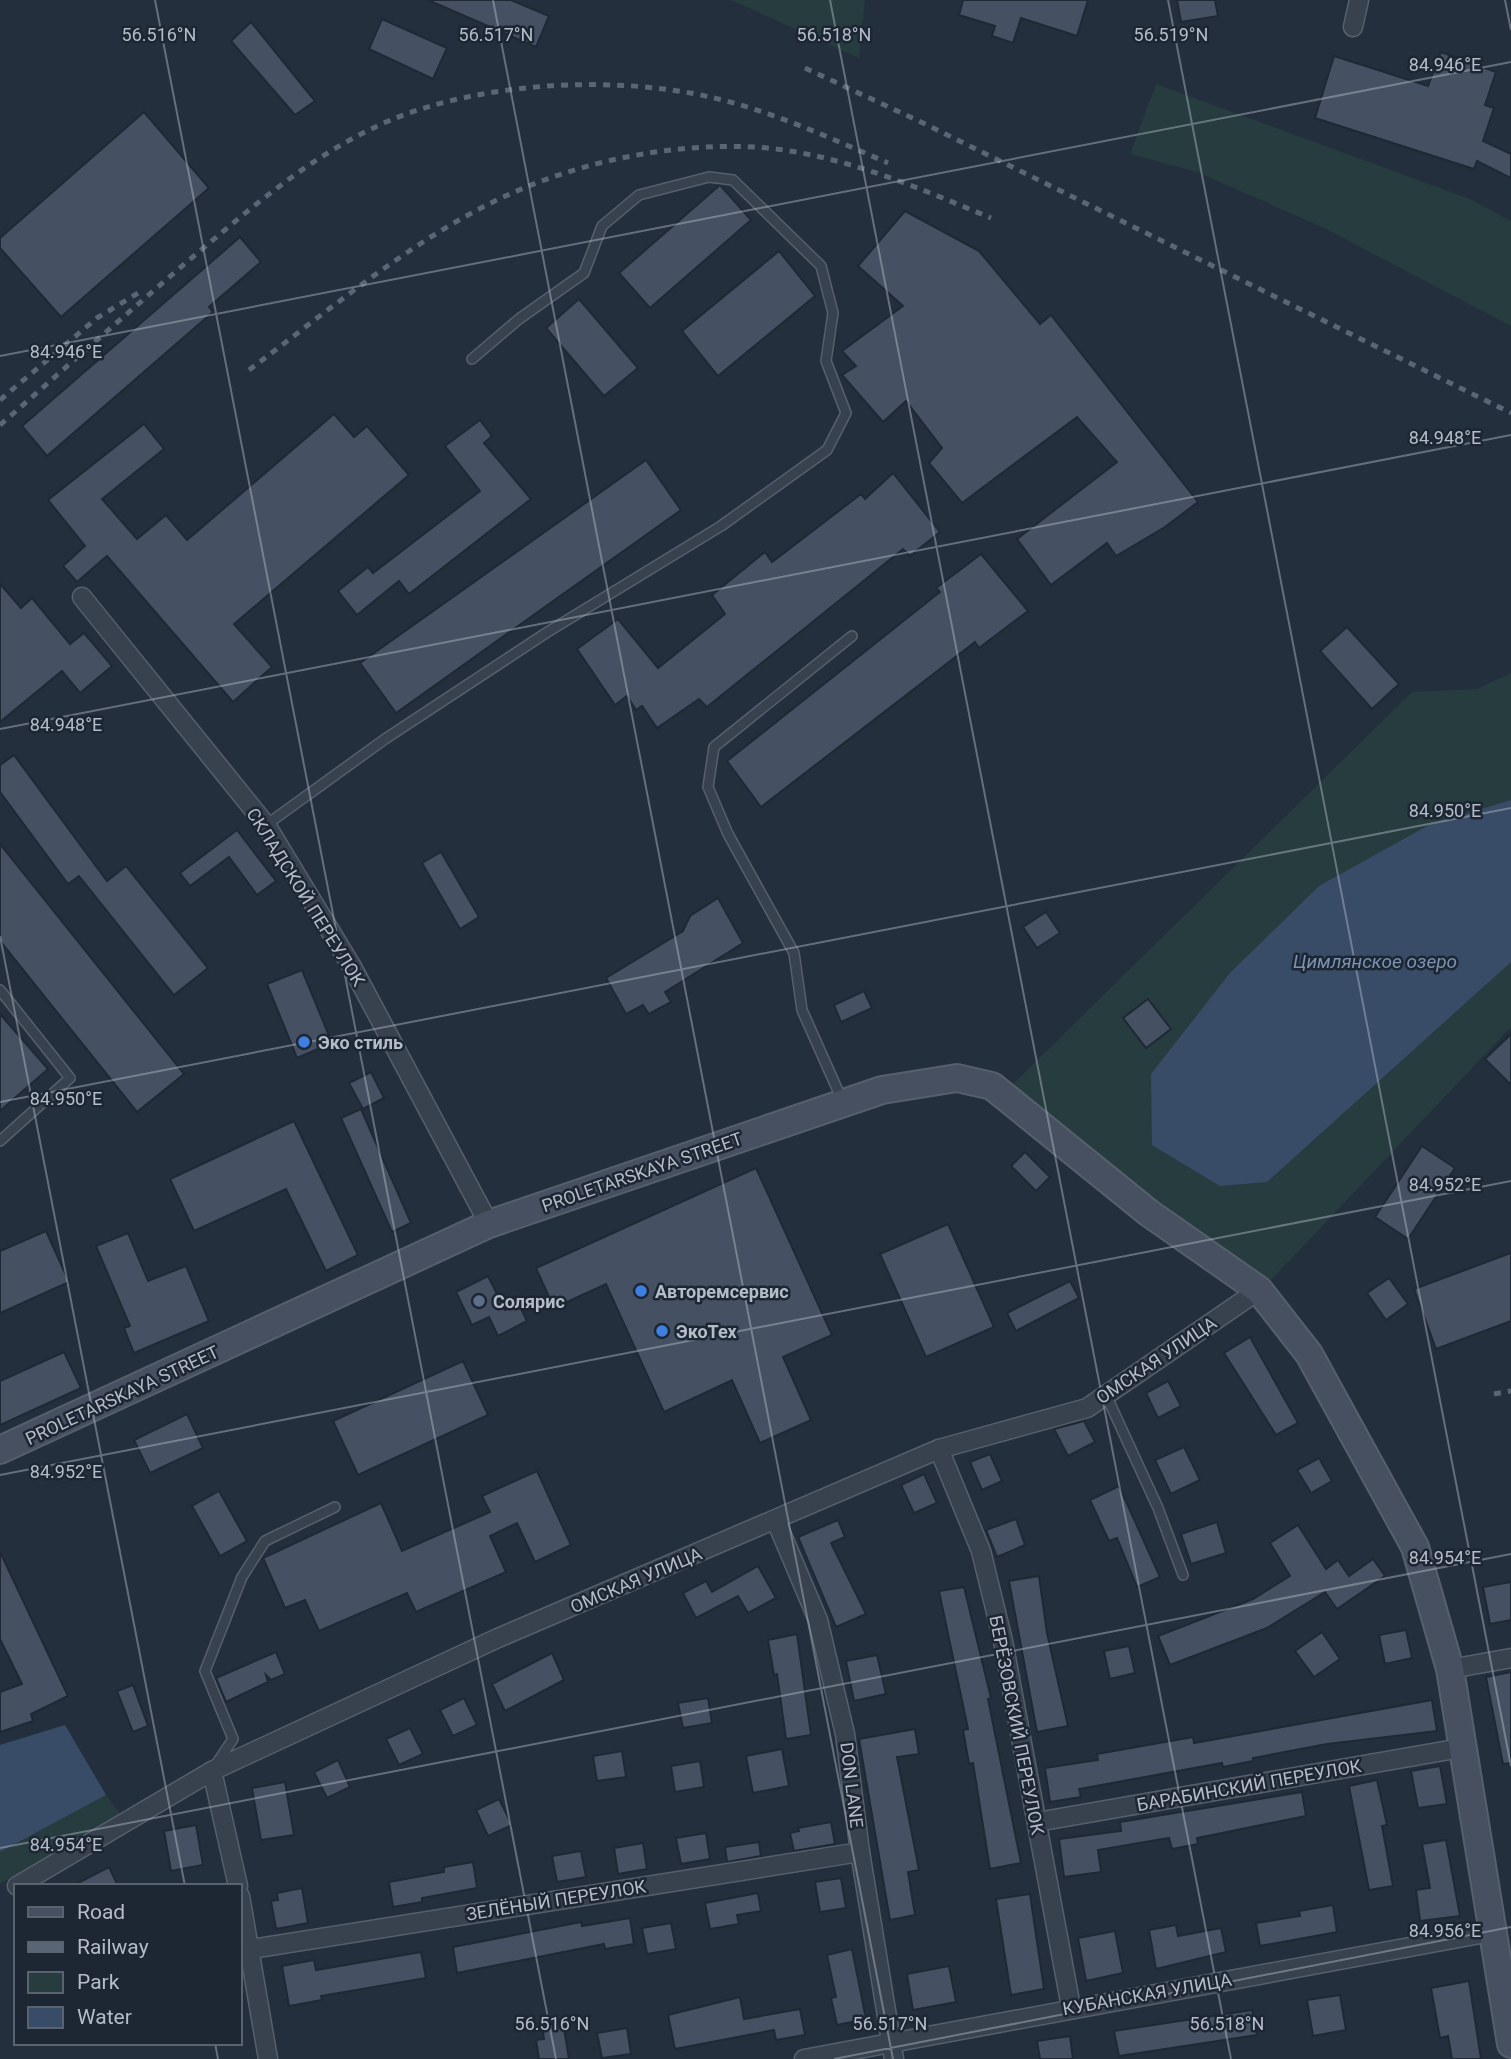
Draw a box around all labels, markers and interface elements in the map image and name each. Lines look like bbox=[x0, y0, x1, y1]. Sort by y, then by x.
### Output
text: 56.516°N bbox=[122, 24, 196, 45]
text: 56.517°N bbox=[459, 24, 533, 45]
text: 56.518°N bbox=[797, 24, 871, 45]
text: 56.519°N bbox=[1134, 24, 1208, 45]
text: 84.946°E bbox=[1409, 54, 1481, 75]
text: 84.946°E bbox=[30, 341, 102, 362]
text: 84.948°E bbox=[1409, 427, 1481, 448]
text: 84.948°E bbox=[30, 714, 102, 735]
text: 84.950°E bbox=[1409, 800, 1481, 821]
street label: СКЛАДСКОЙ ПЕРЕУЛОК bbox=[242, 804, 370, 990]
water label: Цимлянское озеро bbox=[1293, 950, 1457, 973]
place label: Эко стиль bbox=[318, 1032, 403, 1053]
marker: Эко стиль bbox=[296, 1034, 312, 1050]
text: 84.950°E bbox=[30, 1088, 102, 1109]
street label: PROLETARSKAYA STREET bbox=[539, 1128, 745, 1216]
text: 84.952°E bbox=[1409, 1174, 1481, 1195]
place label: Авторемсервис bbox=[655, 1281, 789, 1302]
marker: Авторемсервис bbox=[633, 1283, 649, 1299]
place label: Солярис bbox=[493, 1291, 565, 1312]
marker: Солярис bbox=[471, 1293, 487, 1309]
street label: ОМСКАЯ УЛИЦА bbox=[1092, 1312, 1220, 1408]
place label: ЭкоТех bbox=[676, 1321, 738, 1342]
marker: ЭкоТех bbox=[654, 1323, 670, 1339]
street label: PROLETARSKAYA STREET bbox=[22, 1341, 222, 1449]
text: 84.952°E bbox=[30, 1461, 102, 1482]
street label: ОМСКАЯ УЛИЦА bbox=[567, 1543, 705, 1617]
text: 84.954°E bbox=[1409, 1547, 1481, 1568]
street label: БЕРЁЗОВСКИЙ ПЕРЕУЛОК bbox=[985, 1614, 1049, 1837]
street label: DON LANE bbox=[836, 1741, 868, 1829]
street label: БАРАБИНСКИЙ ПЕРЕУЛОК bbox=[1135, 1755, 1363, 1815]
text: 84.954°E bbox=[30, 1834, 102, 1855]
street label: ЗЕЛЁНЫЙ ПЕРЕУЛОК bbox=[465, 1875, 648, 1925]
legend bbox=[14, 1884, 242, 2045]
text: Road bbox=[77, 1900, 125, 1924]
text: 84.956°E bbox=[1409, 1920, 1481, 1941]
text: Railway bbox=[77, 1935, 149, 1959]
street label: КУБАНСКАЯ УЛИЦА bbox=[1061, 1969, 1233, 2019]
text: Park bbox=[77, 1970, 120, 1994]
text: Water bbox=[77, 2005, 132, 2029]
text: 56.516°N bbox=[515, 2013, 589, 2034]
text: 56.517°N bbox=[853, 2013, 927, 2034]
text: 56.518°N bbox=[1190, 2013, 1264, 2034]

